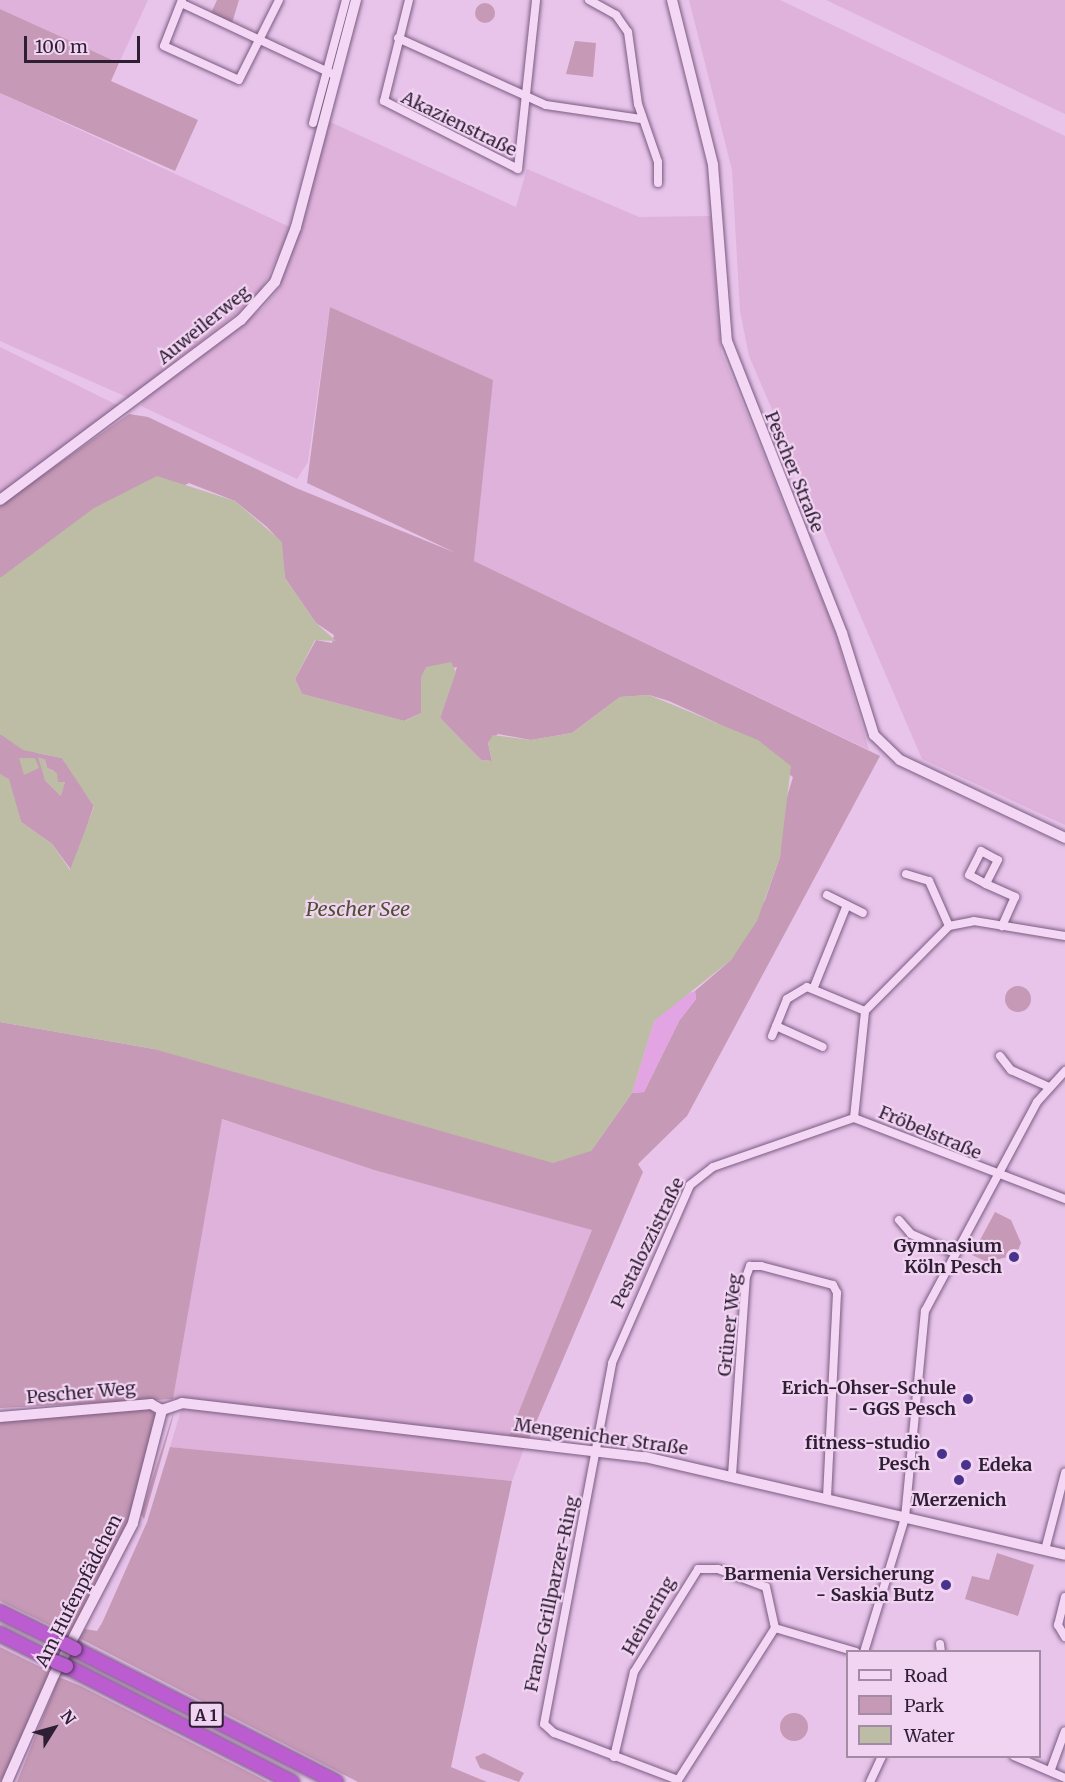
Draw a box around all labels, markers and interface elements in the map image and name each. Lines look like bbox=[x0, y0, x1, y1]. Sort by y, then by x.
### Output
scale bar bbox=[27, 24, 142, 62]
text: 100 m bbox=[35, 35, 88, 58]
street label: Akazienstraße bbox=[398, 87, 520, 161]
street label: Auweilerweg bbox=[153, 281, 255, 369]
street label: Pescher Straße bbox=[760, 408, 828, 536]
water label: Pescher See bbox=[306, 896, 410, 920]
street label: Fröbelstraße bbox=[875, 1102, 985, 1164]
street label: Pestalozzistraße bbox=[607, 1174, 689, 1312]
place label: Gymnasium Köln Pesch bbox=[893, 1236, 1002, 1278]
marker: Gymnasium Köln Pesch bbox=[1007, 1250, 1021, 1264]
street label: Grüner Weg bbox=[714, 1273, 746, 1377]
street label: Pescher Weg bbox=[25, 1377, 137, 1409]
place label: Erich-Ohser-Schule - GGS Pesch bbox=[782, 1378, 956, 1420]
marker: Erich-Ohser-Schule - GGS Pesch bbox=[961, 1392, 975, 1406]
street label: Mengenicher Straße bbox=[513, 1414, 689, 1460]
place label: fitness-studio Pesch bbox=[805, 1433, 930, 1476]
marker: fitness-studio Pesch bbox=[935, 1447, 949, 1461]
place label: Edeka bbox=[978, 1454, 1032, 1476]
marker: Edeka bbox=[959, 1458, 973, 1472]
marker: Merzenich bbox=[952, 1473, 966, 1487]
place label: Merzenich bbox=[911, 1489, 1007, 1511]
street label: Franz-Grillparzer-Ring bbox=[521, 1494, 583, 1694]
street label: Am Hufenpfädchen bbox=[31, 1511, 127, 1671]
place label: Barmenia Versicherung - Saskia Butz bbox=[724, 1564, 934, 1606]
street label: Heinering bbox=[618, 1573, 680, 1659]
marker: Barmenia Versicherung - Saskia Butz bbox=[939, 1578, 953, 1592]
legend bbox=[846, 1650, 1041, 1758]
text: Road bbox=[904, 1664, 948, 1687]
text: Park bbox=[904, 1694, 944, 1717]
north arrow bbox=[24, 1698, 84, 1758]
road number: A 1 bbox=[188, 1702, 224, 1728]
text: N bbox=[57, 1706, 80, 1728]
text: Water bbox=[904, 1724, 955, 1747]

